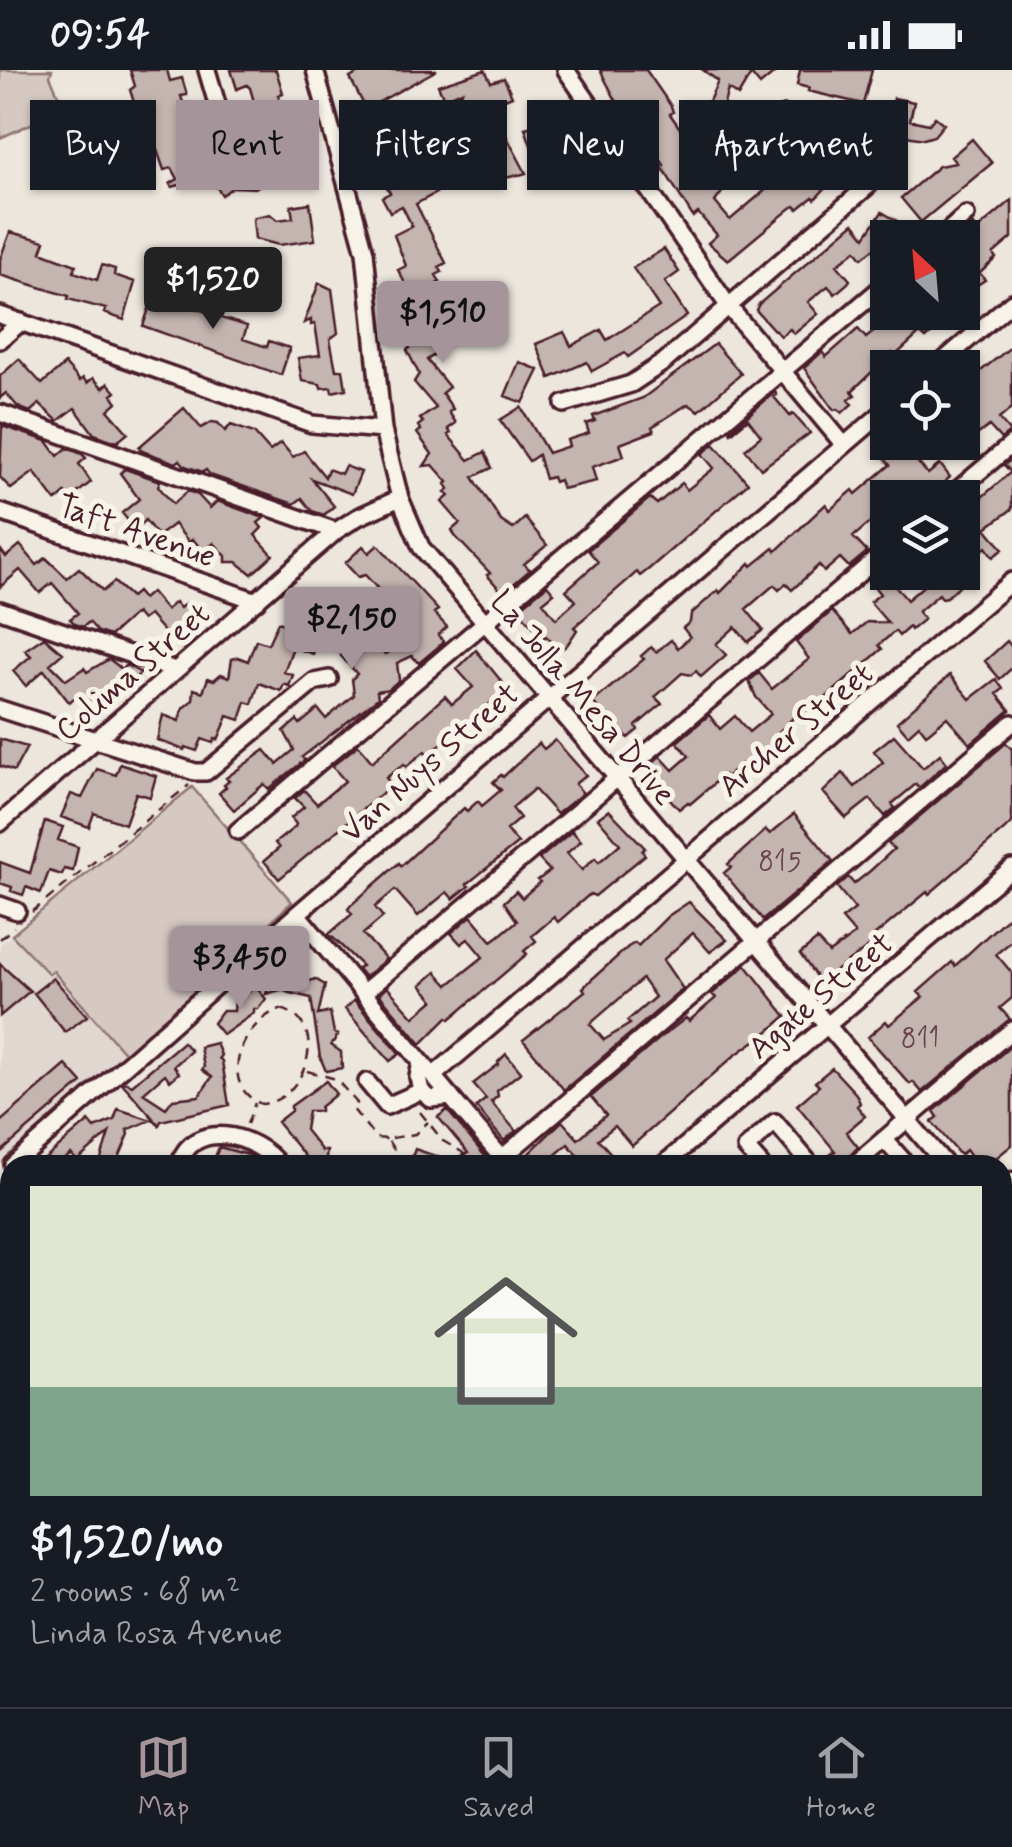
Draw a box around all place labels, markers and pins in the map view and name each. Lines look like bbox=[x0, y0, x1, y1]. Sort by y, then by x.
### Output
pin: $1,520 bbox=[132, 247, 294, 332]
pin: $1,510 bbox=[362, 281, 524, 366]
pin: $2,150 bbox=[271, 587, 433, 672]
pin: $3,450 bbox=[159, 926, 321, 1011]

